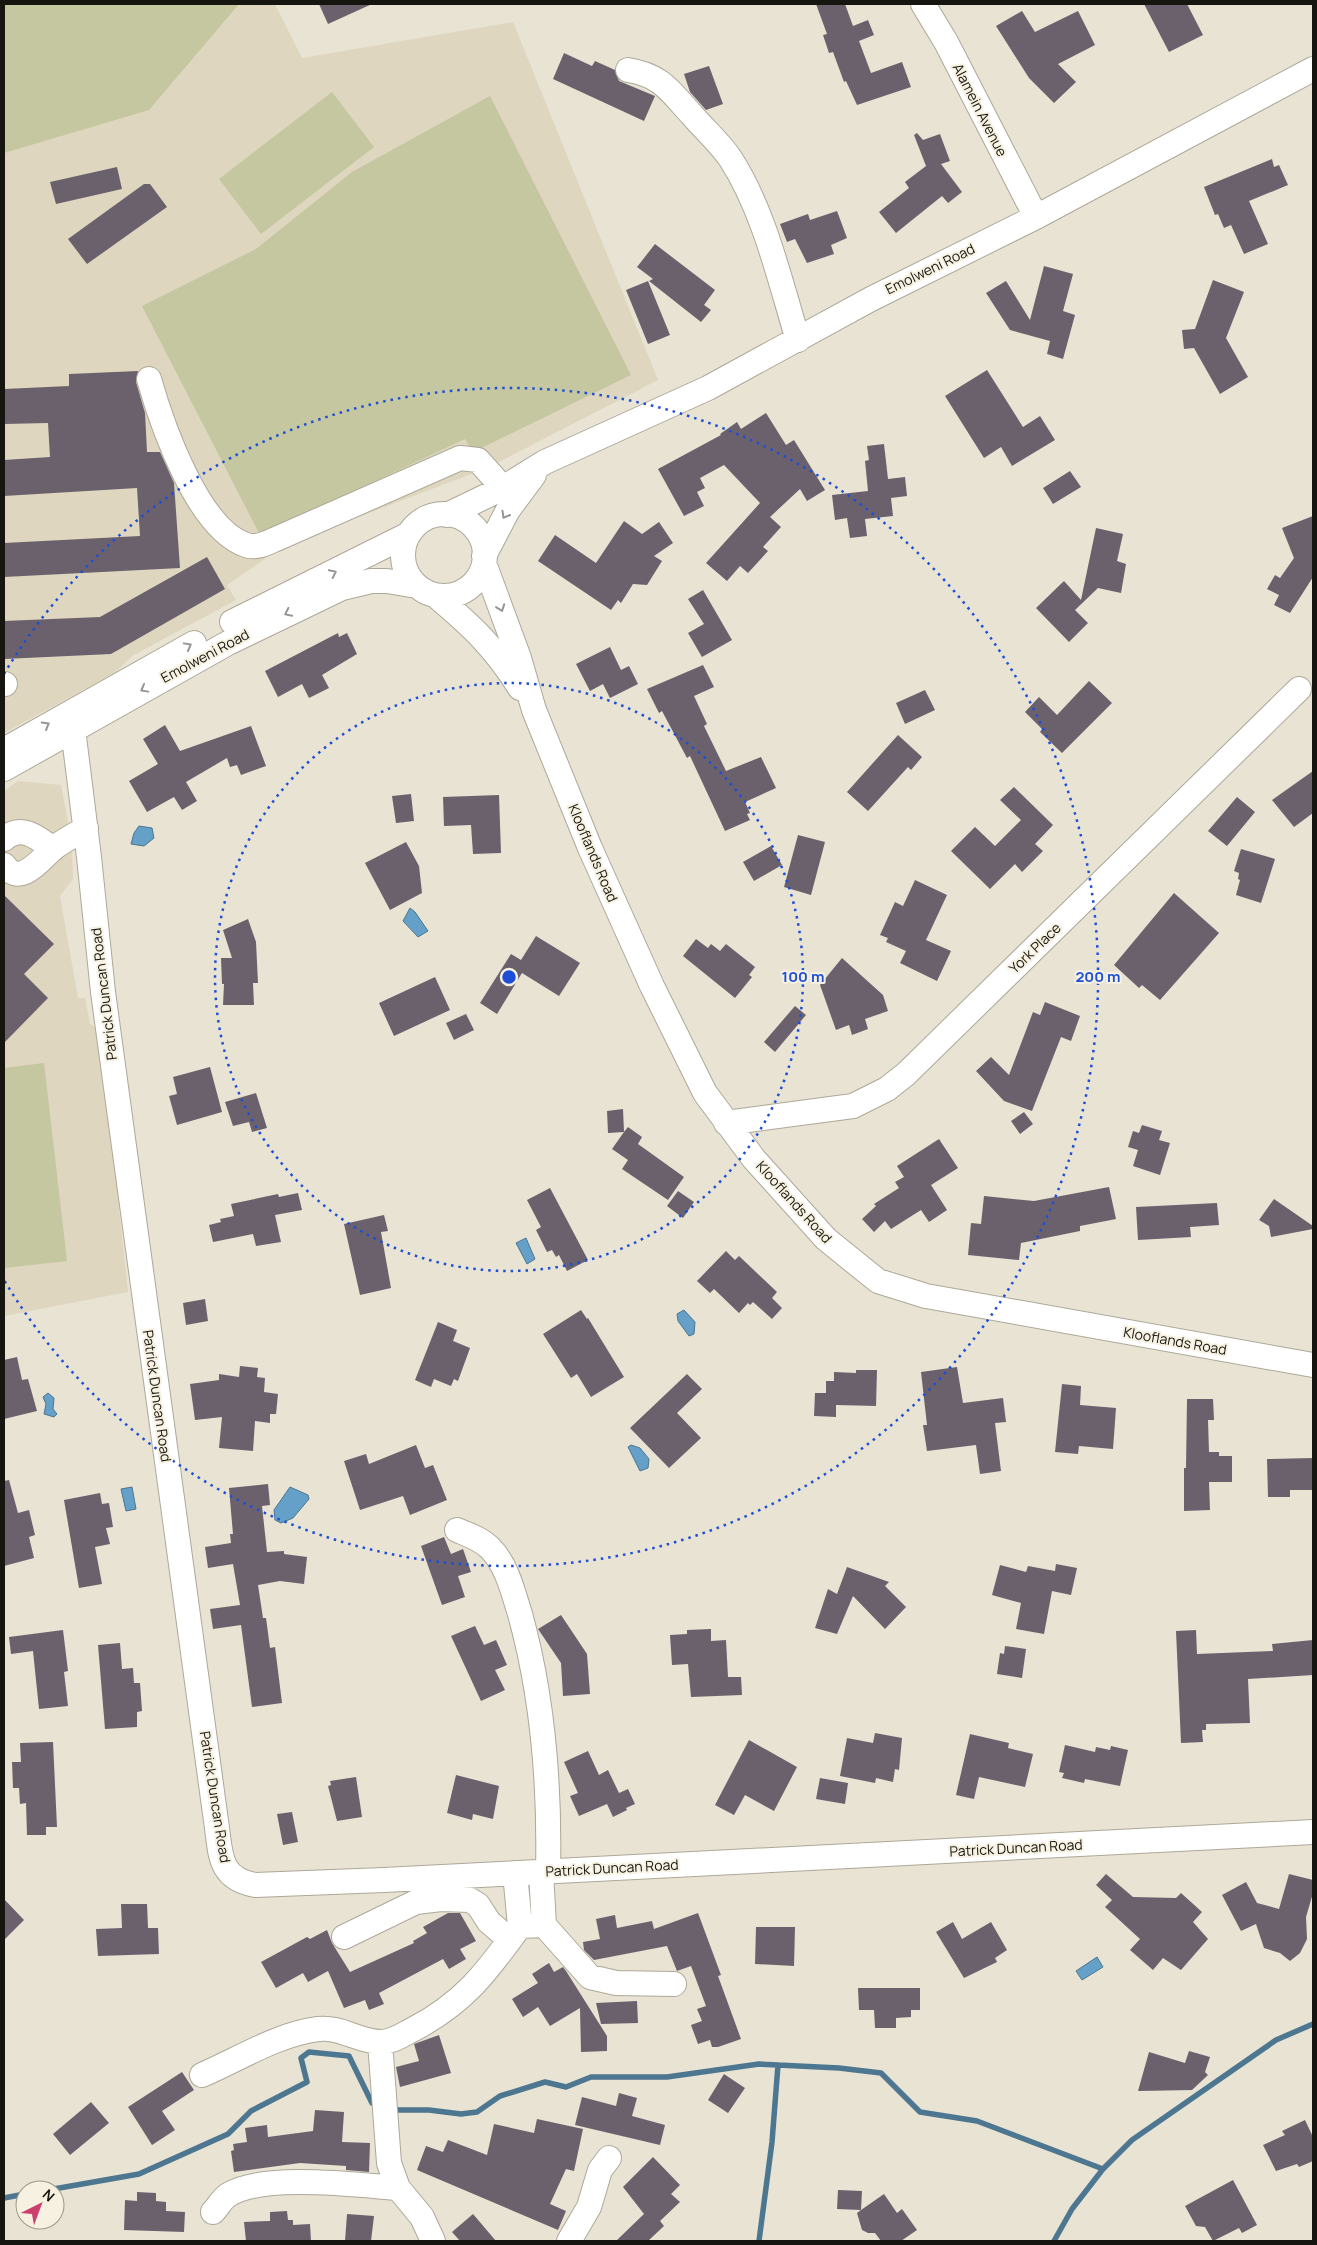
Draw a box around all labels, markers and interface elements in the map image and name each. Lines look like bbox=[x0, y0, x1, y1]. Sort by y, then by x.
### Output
street label: Alamein Avenue bbox=[949, 60, 1012, 160]
street label: Emolweni Road bbox=[882, 239, 978, 298]
one-way arrow bbox=[502, 510, 512, 519]
one-way arrow bbox=[328, 568, 337, 579]
one-way arrow bbox=[495, 604, 505, 612]
one-way arrow bbox=[284, 607, 293, 617]
street label: Emolweni Road bbox=[157, 624, 252, 687]
one-way arrow bbox=[183, 642, 192, 652]
one-way arrow bbox=[141, 683, 150, 693]
one-way arrow bbox=[40, 721, 49, 731]
street label: Klooflands Road bbox=[564, 801, 623, 905]
street label: York Place bbox=[1005, 918, 1065, 977]
street label: Patrick Duncan Road bbox=[86, 927, 121, 1061]
text: 100 m bbox=[782, 966, 824, 987]
text: 200 m bbox=[1075, 966, 1121, 987]
centre of rings bbox=[500, 968, 518, 986]
street label: Klooflands Road bbox=[752, 1156, 836, 1247]
street label: Klooflands Road bbox=[1122, 1322, 1228, 1359]
street label: Patrick Duncan Road bbox=[139, 1329, 176, 1463]
street label: Patrick Duncan Road bbox=[196, 1730, 235, 1864]
street label: Patrick Duncan Road bbox=[949, 1835, 1083, 1860]
street label: Patrick Duncan Road bbox=[545, 1855, 679, 1880]
north arrow bbox=[15, 2180, 65, 2230]
text: N bbox=[39, 2185, 59, 2205]

